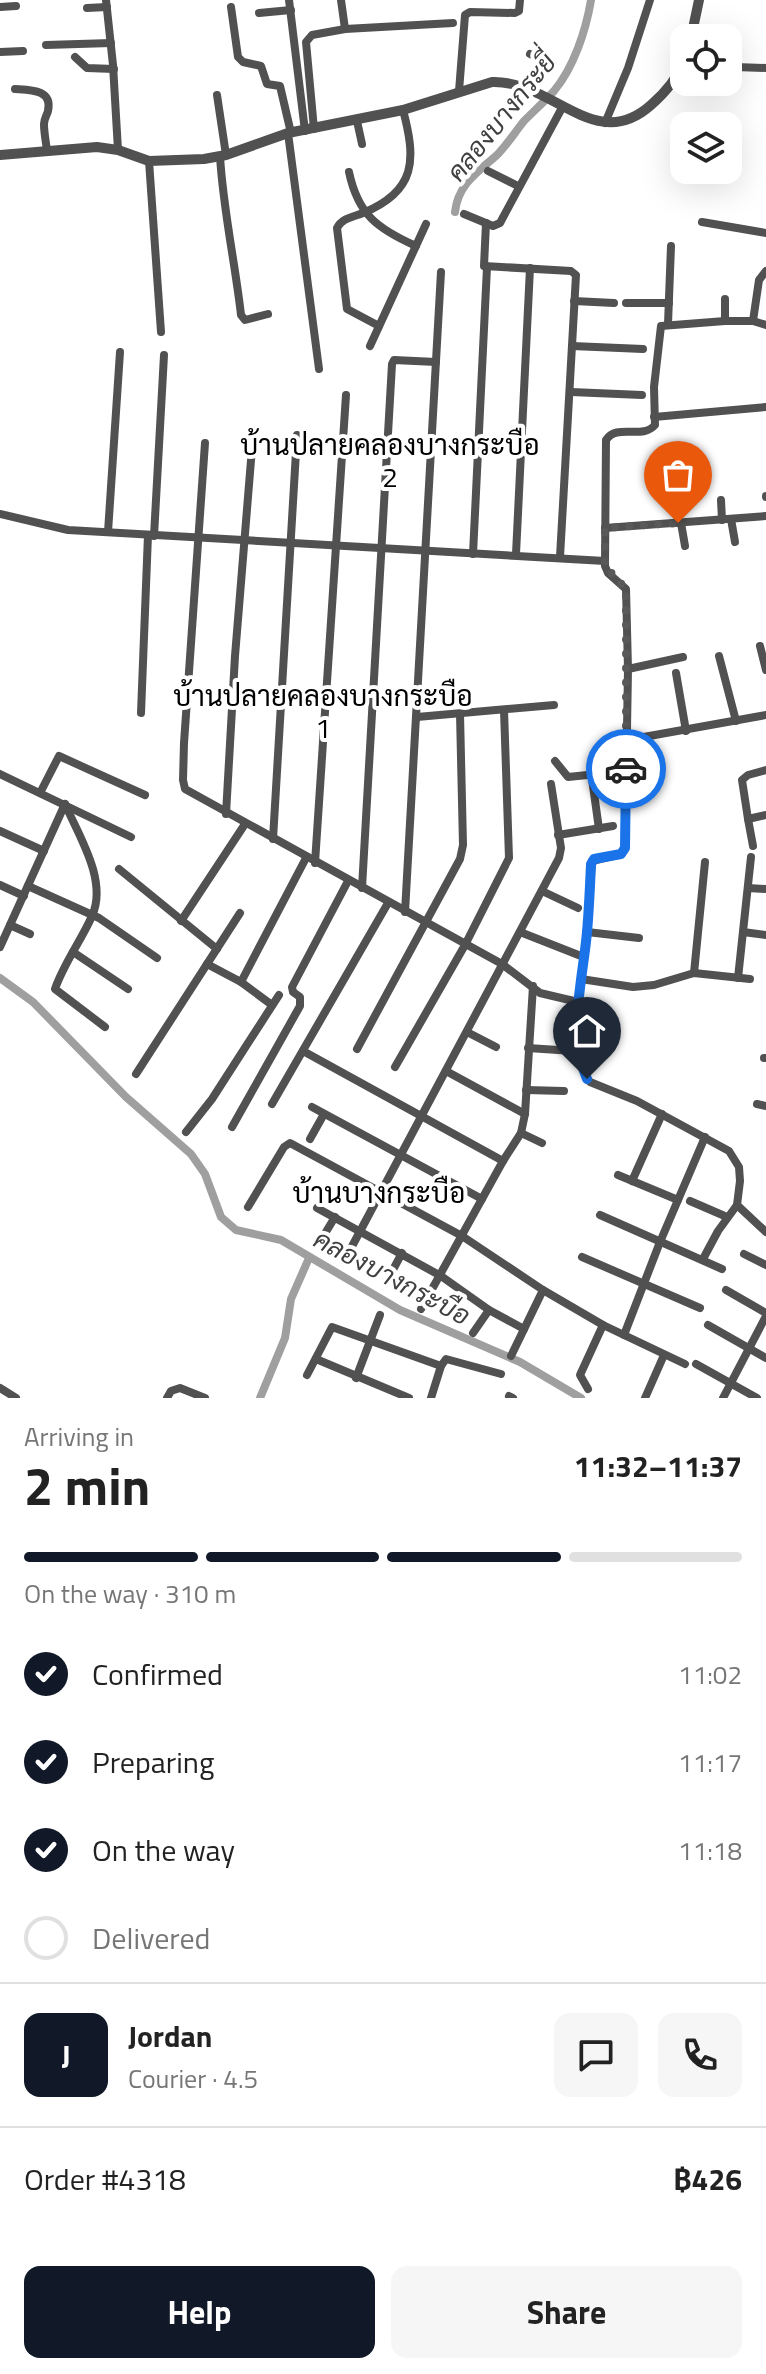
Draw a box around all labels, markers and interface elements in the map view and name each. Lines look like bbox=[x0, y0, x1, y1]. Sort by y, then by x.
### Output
map controls bbox=[670, 24, 742, 184]
button: locate bbox=[670, 24, 742, 96]
water label: คลองบางกระยี่ bbox=[435, 41, 567, 190]
button: layers bbox=[670, 112, 742, 184]
district label: บ้านปลายคลองบางกระบือ 2 bbox=[240, 423, 540, 498]
pin bbox=[644, 441, 712, 523]
icon: bag bbox=[656, 453, 700, 497]
district label: บ้านปลายคลองบางกระบือ 1 bbox=[173, 674, 473, 749]
courier bbox=[586, 729, 666, 809]
icon: car bbox=[604, 747, 648, 791]
pin bbox=[553, 997, 621, 1079]
icon: home bbox=[565, 1009, 609, 1053]
district label: บ้านบางกระบือ bbox=[293, 1171, 465, 1214]
water label: คลองบางกระบือ bbox=[307, 1219, 477, 1335]
text: Arriving in bbox=[24, 1417, 134, 1456]
text: 11:32–11:37 bbox=[574, 1443, 742, 1489]
text: 2 min bbox=[24, 1446, 150, 1525]
text: On the way · 310 m bbox=[24, 1574, 236, 1613]
text: Confirmed bbox=[92, 1651, 223, 1697]
icon: check bbox=[24, 1652, 68, 1696]
text: 11:02 bbox=[678, 1655, 742, 1694]
text: Preparing bbox=[92, 1739, 214, 1785]
icon: check bbox=[24, 1740, 68, 1784]
text: 11:17 bbox=[678, 1743, 742, 1782]
text: On the way bbox=[92, 1827, 235, 1873]
icon: check bbox=[24, 1828, 68, 1872]
text: 11:18 bbox=[678, 1831, 742, 1870]
text: Delivered bbox=[92, 1915, 210, 1961]
text: Jordan bbox=[128, 2013, 212, 2059]
button: chat bbox=[554, 2013, 638, 2097]
button: phone bbox=[658, 2013, 742, 2097]
text: J bbox=[61, 2032, 71, 2078]
text: Courier · 4.5 bbox=[128, 2059, 258, 2098]
text: Order #4318 bbox=[24, 2156, 186, 2202]
text: ฿426 bbox=[674, 2156, 742, 2202]
button: Help bbox=[24, 2266, 375, 2358]
button: Share bbox=[391, 2266, 742, 2358]

